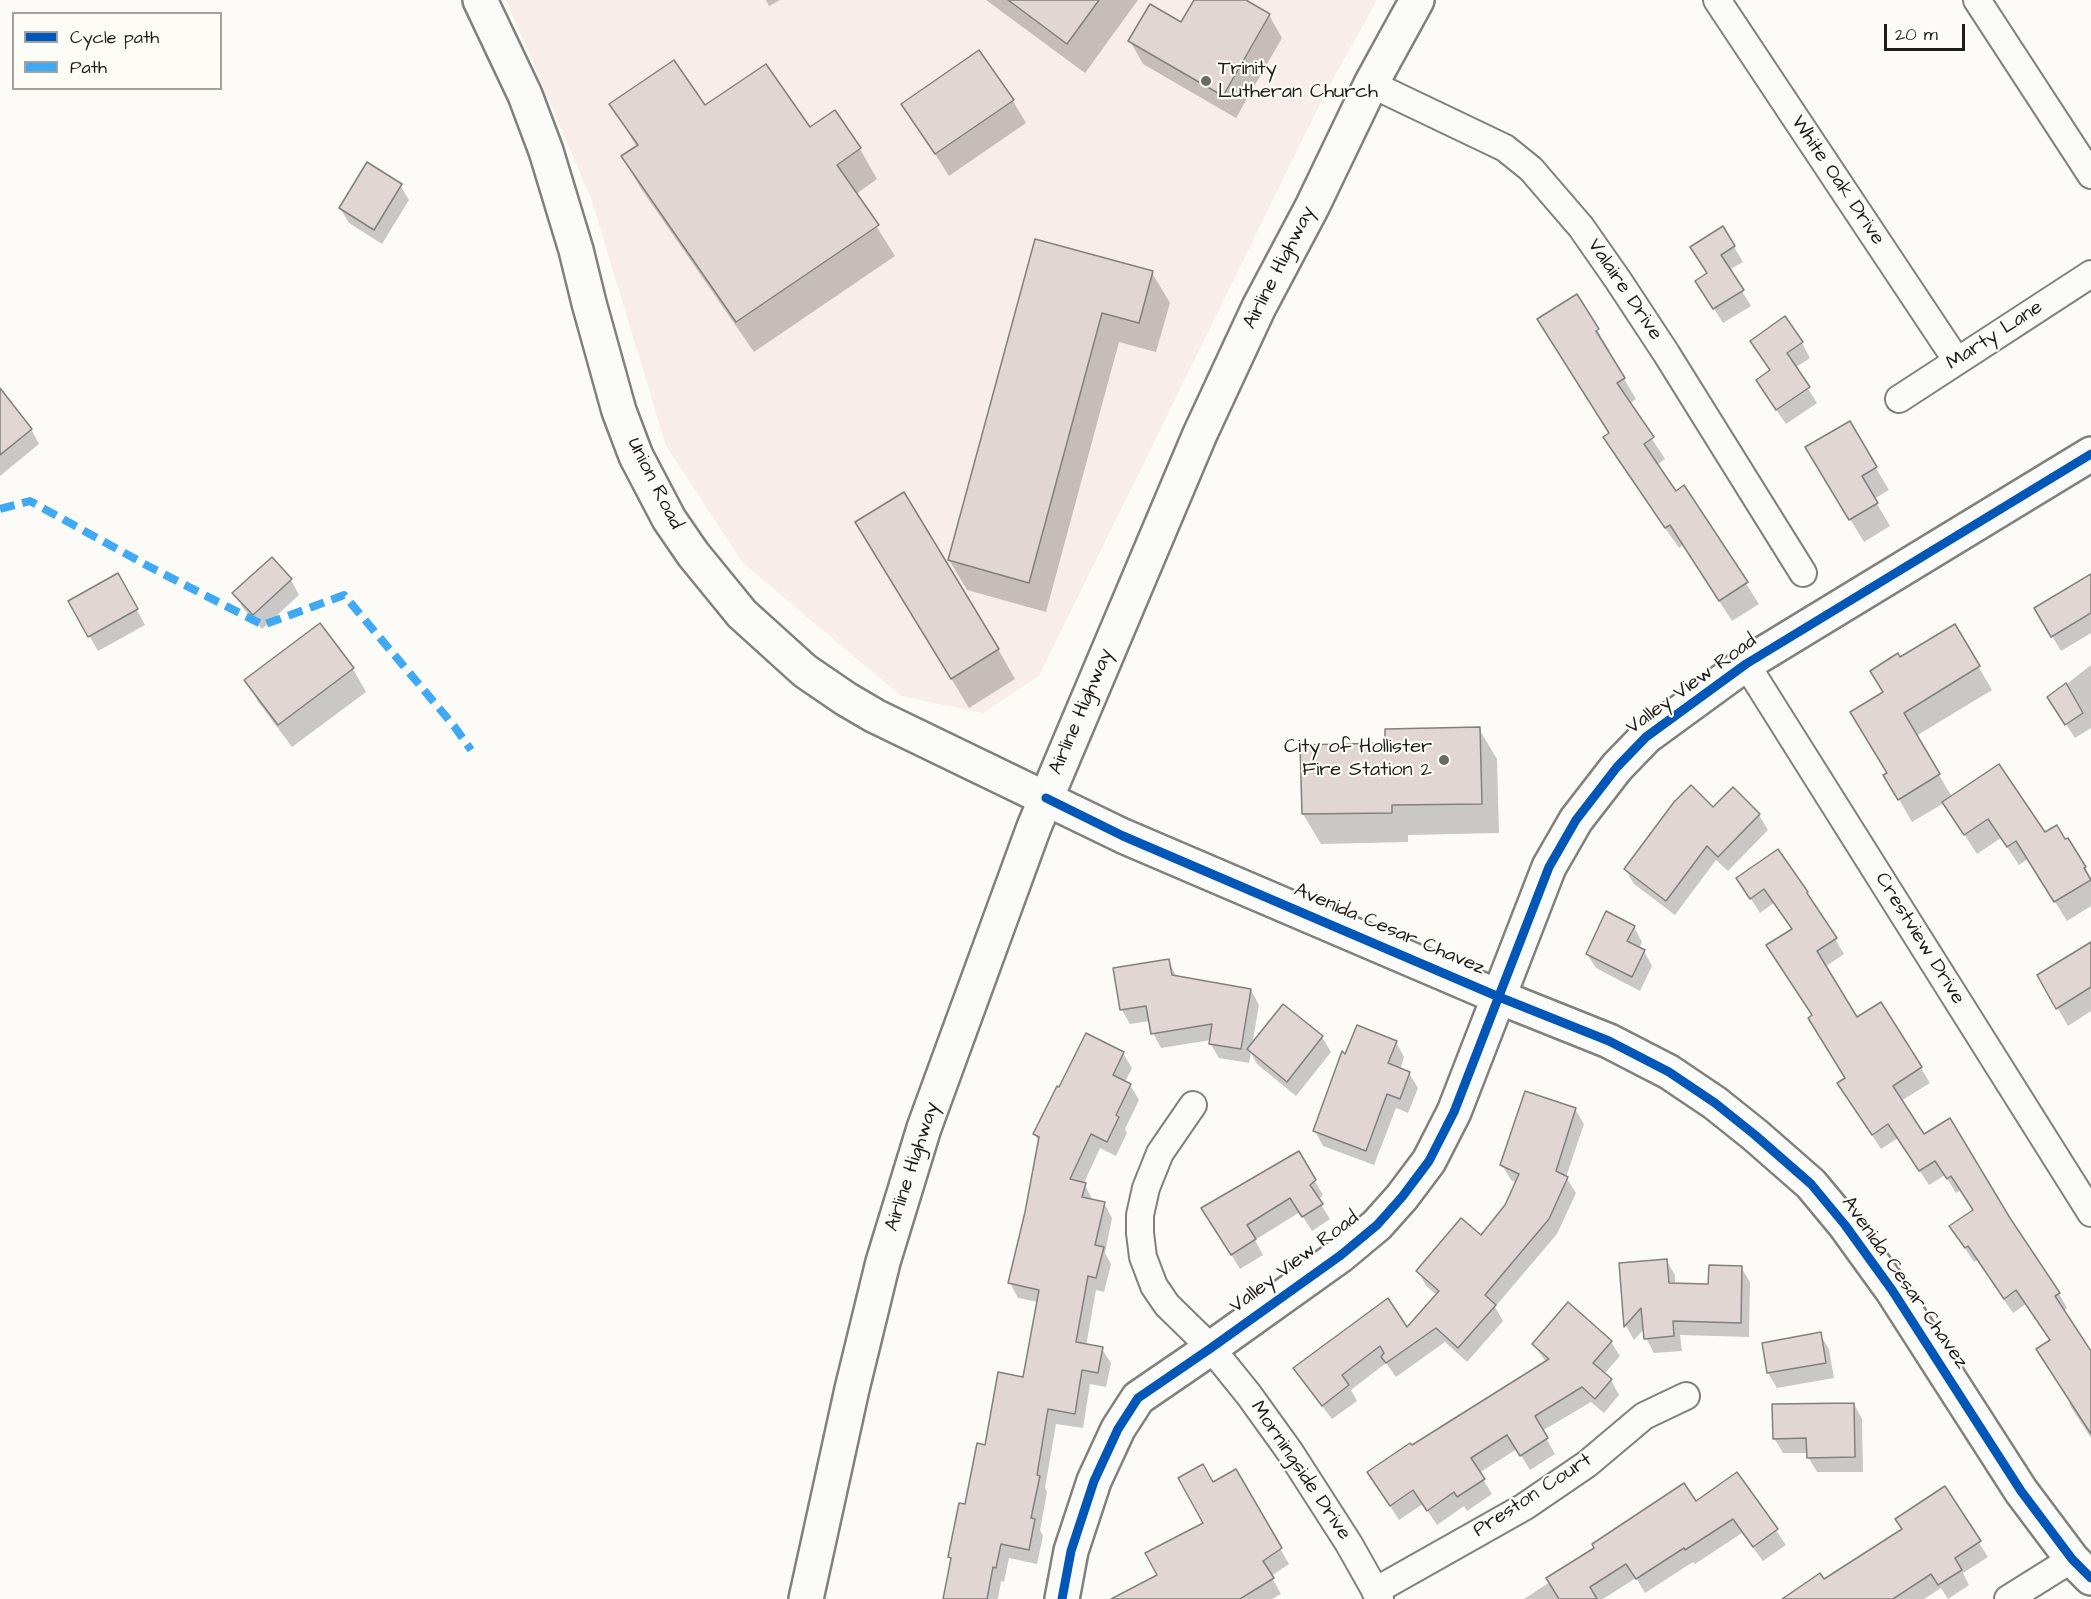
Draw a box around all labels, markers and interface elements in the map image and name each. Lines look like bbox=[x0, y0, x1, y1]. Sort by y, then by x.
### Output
legend bbox=[12, 12, 222, 90]
scale bar bbox=[1887, 12, 1968, 50]
text: 20 m bbox=[1895, 22, 1938, 47]
text: Cycle path bbox=[70, 25, 159, 50]
text: Path bbox=[70, 55, 107, 80]
place label: Trinity Lutheran Church bbox=[1218, 58, 1378, 105]
marker: Trinity Lutheran Church bbox=[1199, 74, 1213, 88]
street label: White Oak Drive bbox=[1785, 112, 1889, 250]
street label: Airline Highway bbox=[1239, 203, 1321, 333]
street label: Valaire Drive bbox=[1581, 235, 1667, 345]
street label: Marty Lane bbox=[1942, 296, 2048, 376]
street label: Union Road bbox=[621, 434, 687, 534]
street label: Valley View Road bbox=[1622, 630, 1762, 740]
street label: Airline Highway bbox=[1045, 645, 1119, 779]
place label: City of Hollister Fire Station 2 bbox=[1284, 736, 1432, 783]
marker: City of Hollister Fire Station 2 bbox=[1437, 753, 1451, 767]
street label: Crestview Drive bbox=[1869, 869, 1969, 1009]
street label: Avenida Cesar Chavez bbox=[1290, 879, 1488, 981]
street label: Airline Highway bbox=[881, 1099, 945, 1235]
street label: Avenida Cesar Chavez bbox=[1835, 1192, 1973, 1374]
street label: Valley View Road bbox=[1226, 1207, 1364, 1319]
street label: Morningside Drive bbox=[1245, 1397, 1355, 1545]
street label: Preston Court bbox=[1469, 1449, 1597, 1543]

